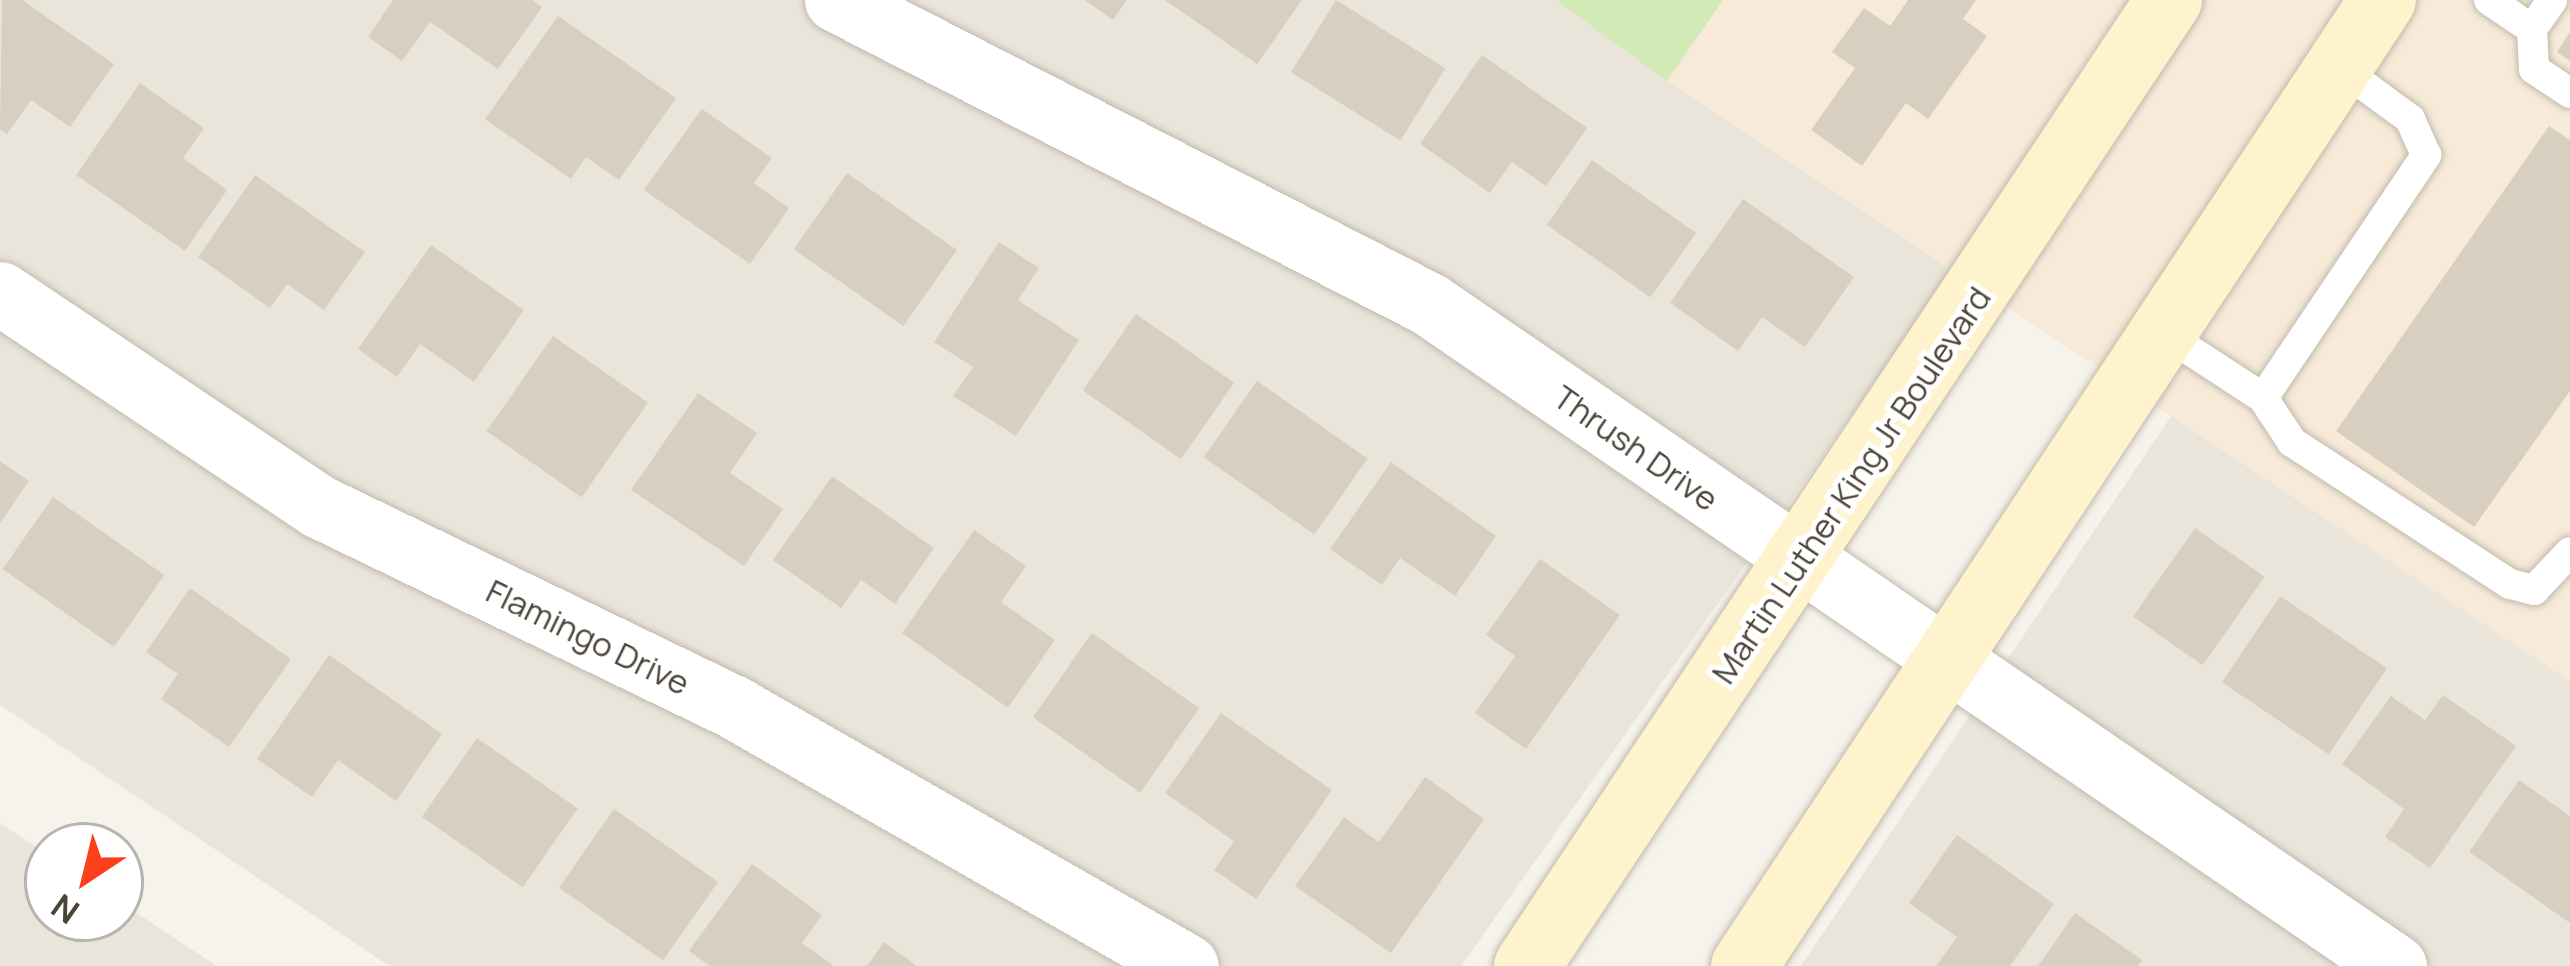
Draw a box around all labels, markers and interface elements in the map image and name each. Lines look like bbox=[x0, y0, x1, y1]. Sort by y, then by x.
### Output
street label: Martin Luther King Jr Boulevard bbox=[1703, 279, 1999, 691]
street label: Thrush Drive bbox=[1546, 377, 1726, 519]
street label: Flamingo Drive bbox=[480, 571, 696, 703]
north arrow bbox=[24, 822, 144, 942]
text: N bbox=[42, 884, 87, 935]

